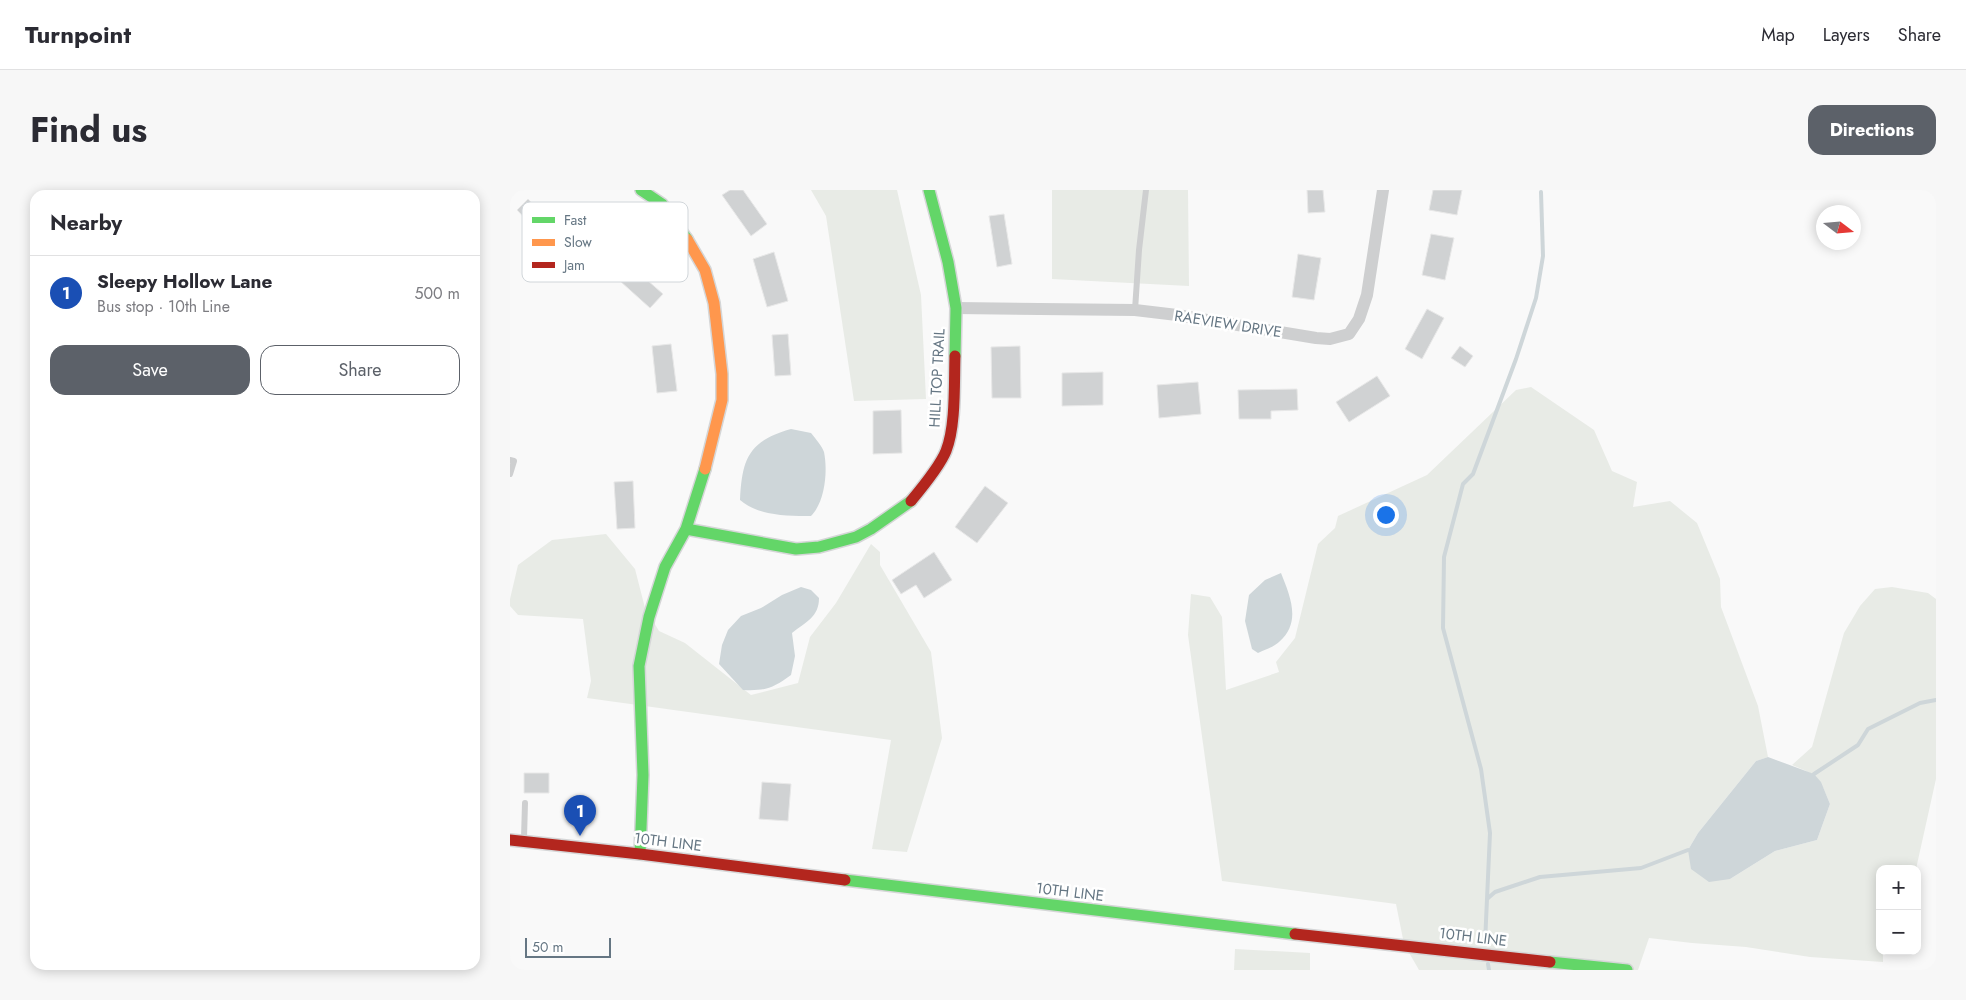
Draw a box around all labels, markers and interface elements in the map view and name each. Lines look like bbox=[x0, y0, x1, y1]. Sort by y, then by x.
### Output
text: Turnpoint bbox=[25, 17, 131, 52]
text: Map bbox=[1761, 22, 1795, 48]
text: Layers bbox=[1823, 22, 1870, 48]
text: Share bbox=[1898, 22, 1941, 48]
text: Find us bbox=[30, 105, 147, 155]
button: Directions bbox=[1808, 105, 1936, 155]
legend bbox=[522, 202, 688, 282]
north arrow bbox=[1816, 205, 1861, 250]
text: Nearby bbox=[50, 208, 122, 238]
text: Fast bbox=[564, 210, 587, 230]
text: Slow bbox=[564, 232, 592, 252]
text: Jam bbox=[562, 255, 585, 275]
text: Sleepy Hollow Lane bbox=[97, 268, 272, 295]
text: 1 bbox=[62, 282, 70, 305]
text: 500 m bbox=[414, 282, 460, 305]
text: Bus stop · 10th Line bbox=[97, 295, 230, 318]
street label: RAEVIEW DRIVE bbox=[1173, 305, 1283, 343]
street label: HILL TOP TRAIL bbox=[923, 328, 951, 428]
button: Save bbox=[50, 345, 250, 395]
button: Share bbox=[260, 345, 460, 395]
your location bbox=[1373, 502, 1399, 528]
pin: 1 bbox=[564, 795, 596, 836]
street label: 10TH LINE bbox=[633, 827, 703, 857]
map controls bbox=[1876, 865, 1921, 955]
button: + bbox=[1876, 865, 1921, 910]
street label: 10TH LINE bbox=[1035, 877, 1105, 907]
button: − bbox=[1876, 910, 1921, 955]
street label: 10TH LINE bbox=[1438, 922, 1508, 952]
scale bar bbox=[525, 935, 611, 958]
text: 50 m bbox=[532, 937, 563, 957]

